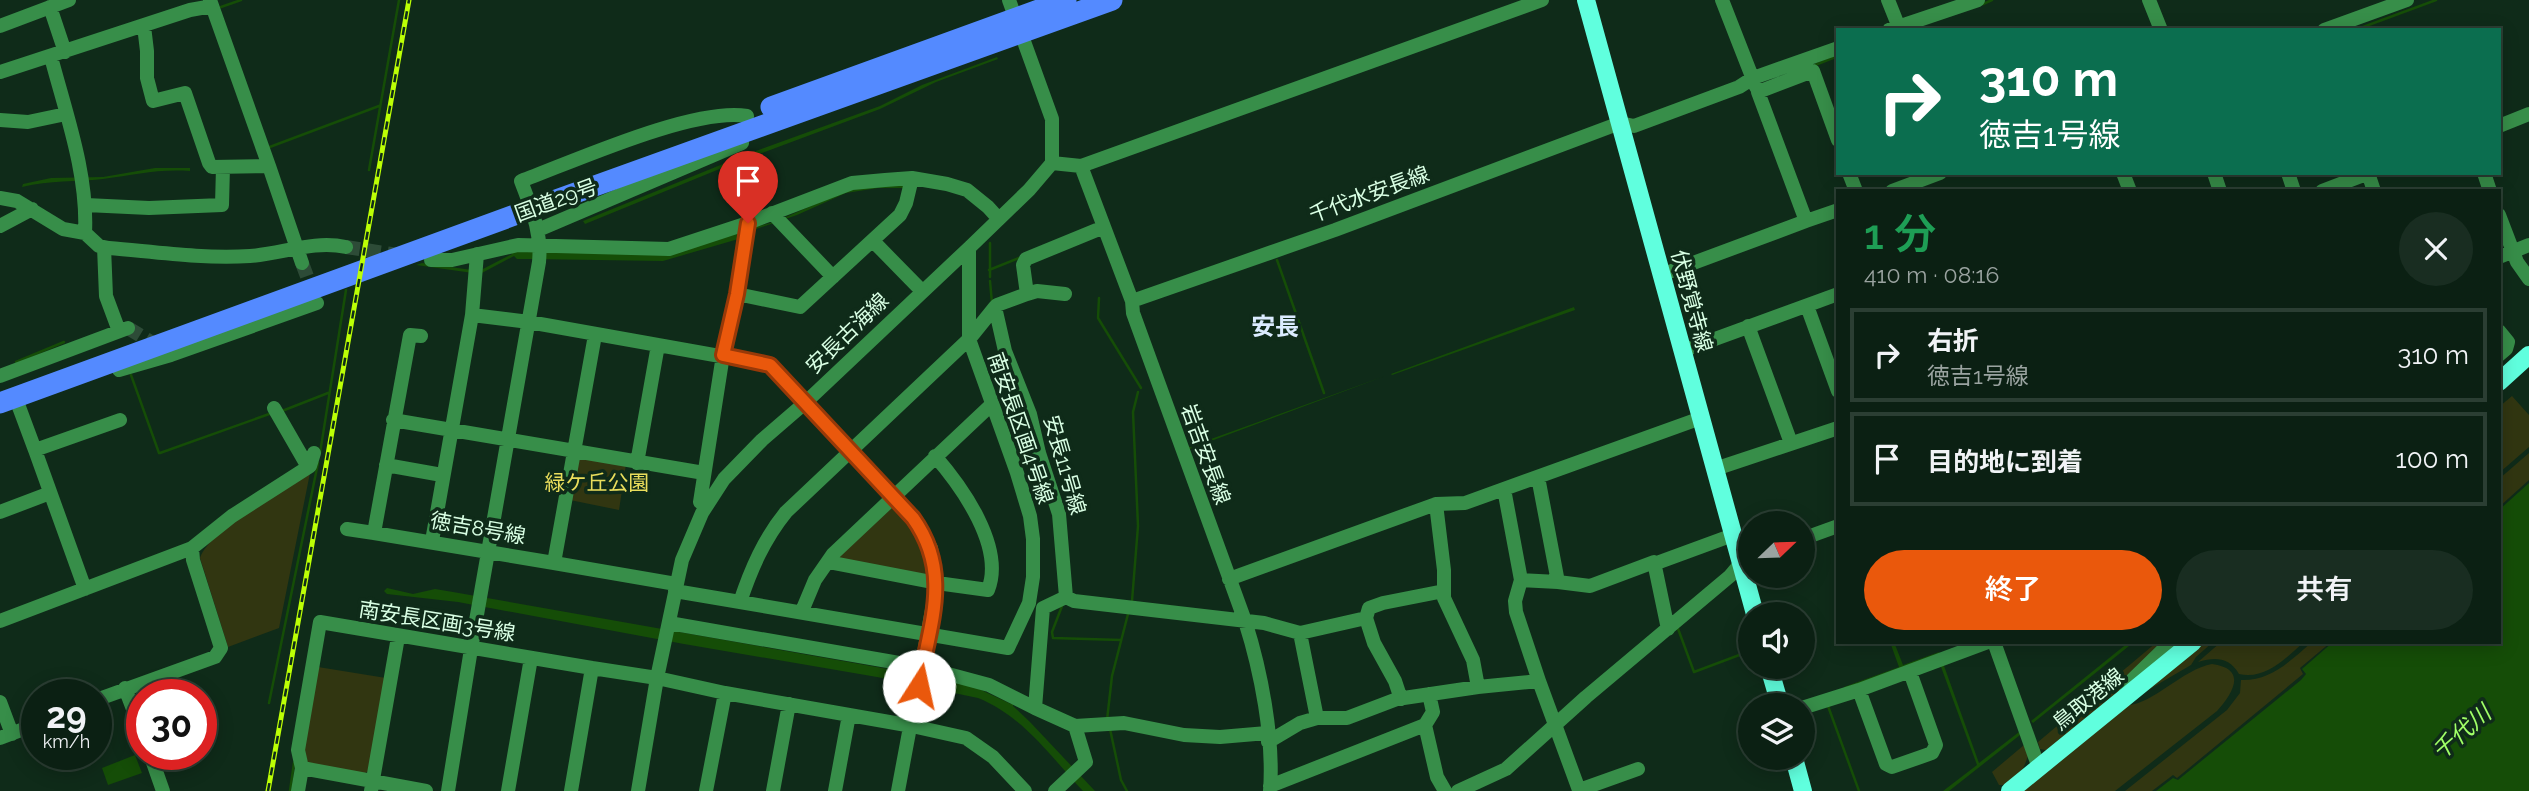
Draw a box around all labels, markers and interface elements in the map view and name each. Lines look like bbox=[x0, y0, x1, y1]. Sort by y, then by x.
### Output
text: 310 m bbox=[1979, 50, 2118, 107]
icon: right bbox=[1864, 56, 1955, 147]
text: 徳吉1号線 bbox=[1979, 116, 2121, 153]
pin bbox=[718, 151, 778, 223]
street label: 千代水安長線 bbox=[1306, 161, 1432, 227]
icon: arrive bbox=[729, 162, 767, 200]
street label: 国道29号 bbox=[511, 174, 601, 226]
text: 1 分 bbox=[1864, 210, 1936, 259]
button: close bbox=[2399, 212, 2473, 286]
street label: 伏野覚寺線 bbox=[1666, 247, 1718, 355]
text: 410 m · 08:16 bbox=[1864, 261, 1999, 288]
street label: 安長古海線 bbox=[801, 288, 893, 378]
district label: 安長 bbox=[1251, 312, 1299, 341]
text: 右折 bbox=[1927, 326, 1979, 356]
icon: right bbox=[1868, 336, 1906, 374]
text: 310 m bbox=[2398, 340, 2469, 370]
street label: 南安長区画4号線 bbox=[983, 349, 1059, 507]
text: 徳吉1号線 bbox=[1927, 362, 2029, 389]
street label: 岩吉安長線 bbox=[1176, 400, 1236, 508]
street label: 安長11号線 bbox=[1039, 413, 1091, 517]
icon: arrive bbox=[1868, 440, 1906, 478]
text: 100 m bbox=[2396, 444, 2469, 474]
text: 目的地に到着 bbox=[1927, 447, 2083, 477]
park label: 緑ケ丘公園 bbox=[545, 470, 650, 495]
street label: 徳吉8号線 bbox=[428, 507, 528, 549]
north arrow bbox=[1738, 511, 1815, 588]
map controls bbox=[1738, 511, 1815, 770]
button: 終了 bbox=[1864, 550, 2162, 630]
button: 共有 bbox=[2176, 550, 2473, 630]
street label: 南安長区画3号線 bbox=[357, 596, 517, 646]
button: sound bbox=[1738, 602, 1815, 679]
position arrow bbox=[882, 649, 956, 723]
street label: 鳥取港線 bbox=[2047, 663, 2129, 735]
speed limit sign: 30 bbox=[126, 679, 217, 770]
button: layers bbox=[1738, 693, 1815, 770]
text: 29 bbox=[46, 695, 87, 736]
water label: 千代川 bbox=[2426, 697, 2498, 765]
text: km/h bbox=[43, 731, 90, 752]

